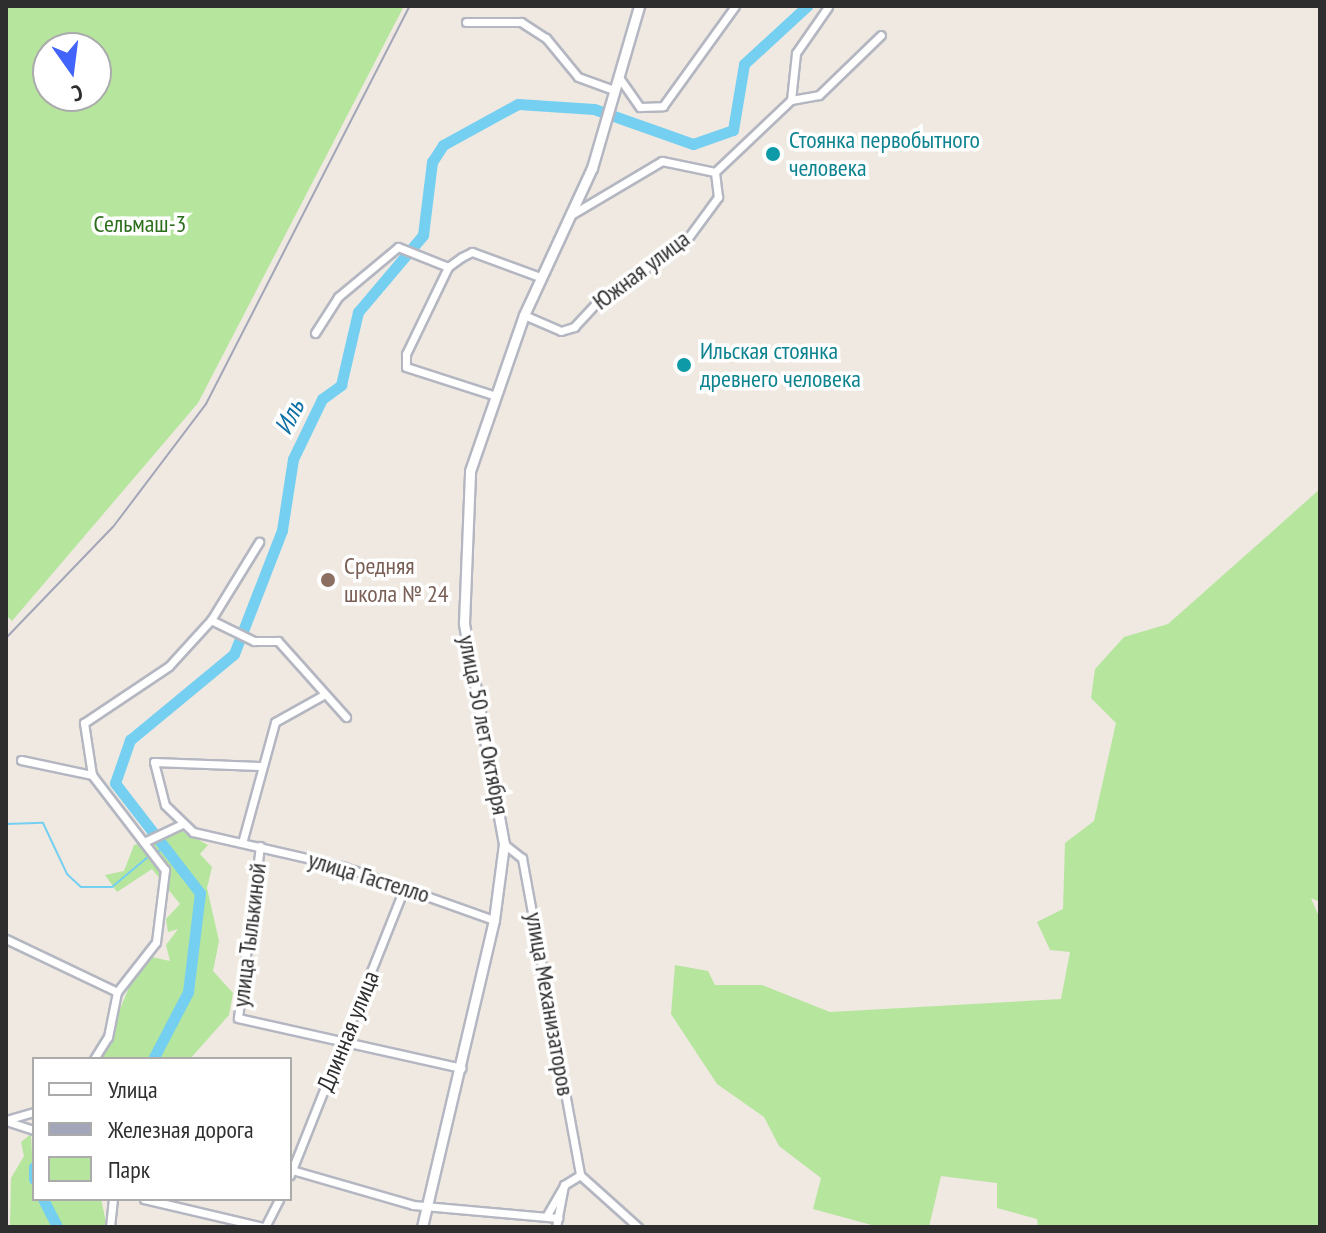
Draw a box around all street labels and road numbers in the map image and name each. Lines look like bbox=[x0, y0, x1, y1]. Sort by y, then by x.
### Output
street label: Южная улица bbox=[587, 224, 695, 316]
street label: улица 50 лет Октября bbox=[452, 632, 516, 818]
street label: улица Гастелло bbox=[305, 845, 433, 909]
street label: улица Тылькиной bbox=[226, 861, 272, 1009]
street label: улица Механизаторов bbox=[520, 910, 580, 1098]
street label: Длинная улица bbox=[311, 967, 385, 1095]

